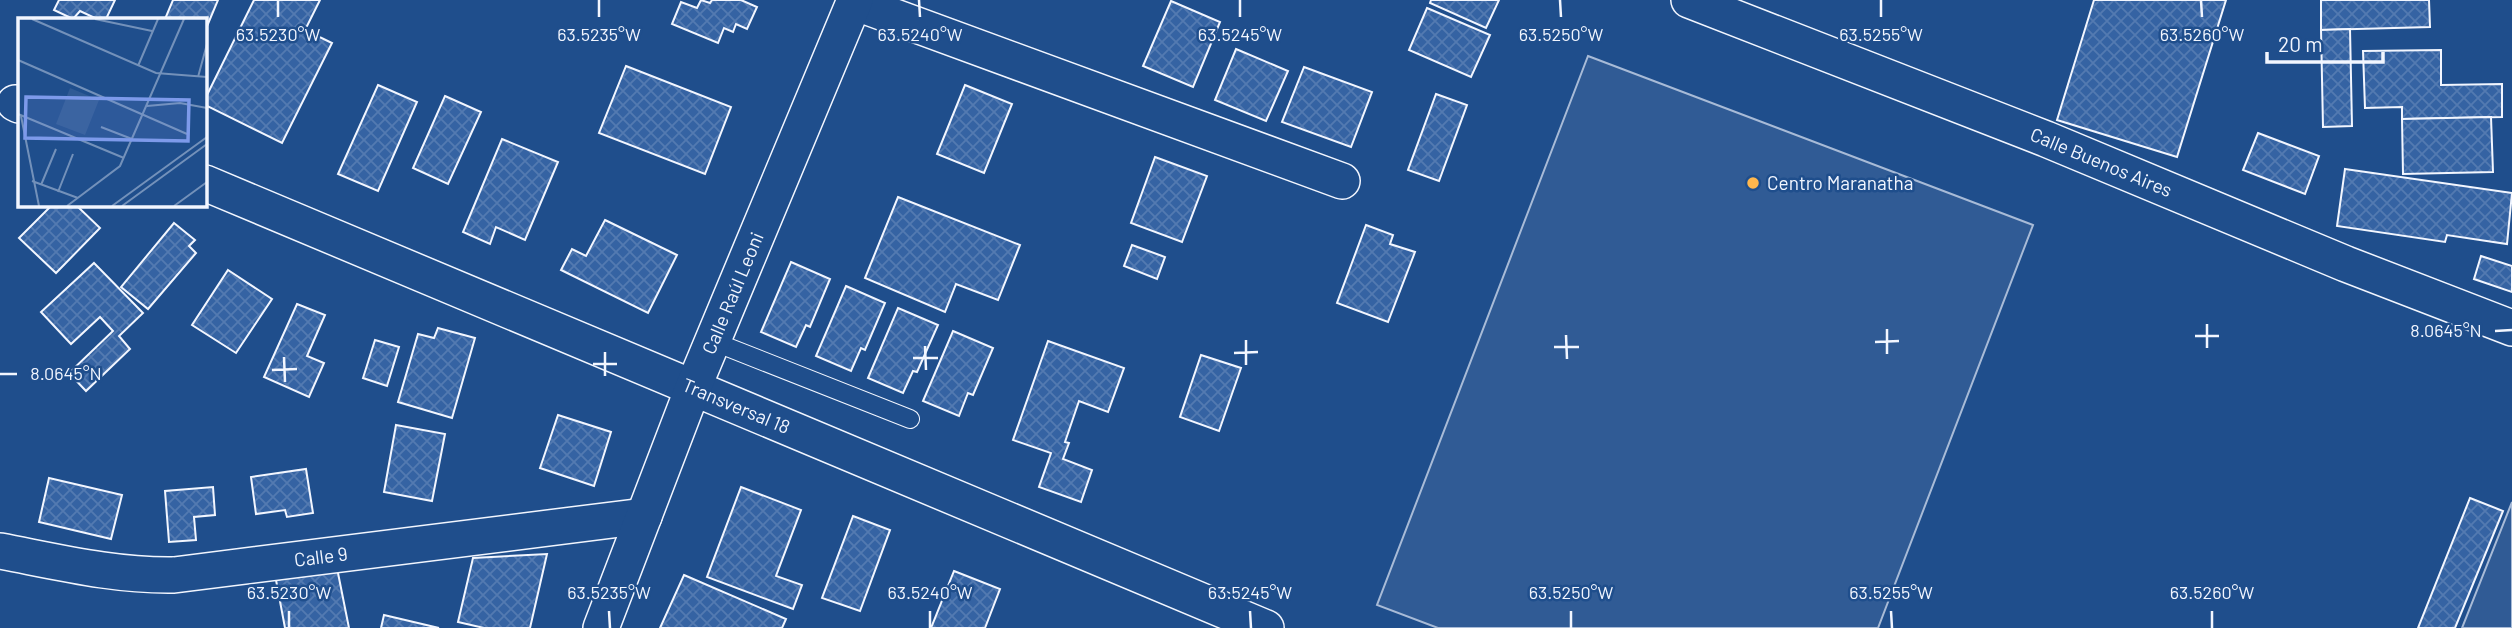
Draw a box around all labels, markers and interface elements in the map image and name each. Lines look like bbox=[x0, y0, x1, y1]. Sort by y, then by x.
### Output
inset map bbox=[18, 18, 206, 206]
scale bar bbox=[2267, 21, 2382, 65]
text: 63.5230°W bbox=[236, 23, 320, 45]
text: 63.5235°W bbox=[557, 23, 641, 45]
text: 63.5240°W bbox=[877, 23, 963, 45]
text: 63.5245°W bbox=[1198, 23, 1282, 45]
text: 63.5250°W bbox=[1519, 23, 1603, 45]
text: 63.5255°W bbox=[1839, 23, 1923, 45]
text: 63.5260°W bbox=[2160, 23, 2244, 45]
text: 20 m bbox=[2278, 31, 2323, 56]
street label: Calle Buenos Aires bbox=[2027, 122, 2176, 201]
place label: Centro Maranatha bbox=[1767, 171, 1913, 194]
marker: Centro Maranatha bbox=[1745, 175, 1761, 191]
street label: Calle Raúl Leoni bbox=[697, 228, 768, 357]
text: 8.0645°N bbox=[2410, 319, 2482, 341]
text: 8.0645°N bbox=[30, 362, 102, 384]
street label: Transversal 18 bbox=[679, 373, 794, 438]
street label: Calle 9 bbox=[293, 541, 349, 571]
text: 63.5230°W bbox=[247, 581, 331, 603]
text: 63.5235°W bbox=[567, 581, 651, 603]
text: 63.5240°W bbox=[887, 581, 973, 603]
text: 63.5245°W bbox=[1208, 581, 1292, 603]
text: 63.5250°W bbox=[1529, 581, 1613, 603]
text: 63.5255°W bbox=[1849, 581, 1933, 603]
text: 63.5260°W bbox=[2170, 581, 2254, 603]

